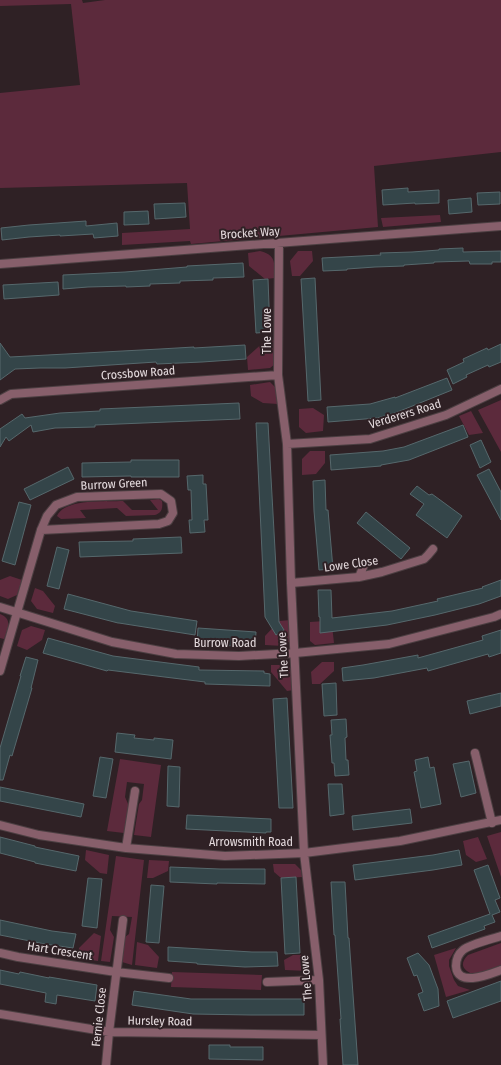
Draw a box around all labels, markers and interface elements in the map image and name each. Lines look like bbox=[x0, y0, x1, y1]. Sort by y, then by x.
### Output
street label: Brocket Way bbox=[220, 224, 281, 242]
street label: The Lowe bbox=[260, 308, 274, 354]
street label: Crossbow Road bbox=[100, 363, 176, 383]
street label: Verderers Road bbox=[367, 396, 443, 432]
street label: Burrow Green bbox=[80, 475, 148, 493]
street label: Lowe Close bbox=[323, 553, 379, 575]
street label: The Lowe bbox=[275, 632, 291, 678]
street label: Burrow Road bbox=[194, 636, 256, 650]
street label: Arrowsmith Road bbox=[209, 835, 293, 849]
street label: Hart Crescent bbox=[26, 939, 94, 963]
street label: The Lowe bbox=[297, 955, 315, 1001]
street label: Fernie Close bbox=[89, 987, 109, 1047]
street label: Hursley Road bbox=[128, 1013, 192, 1029]

